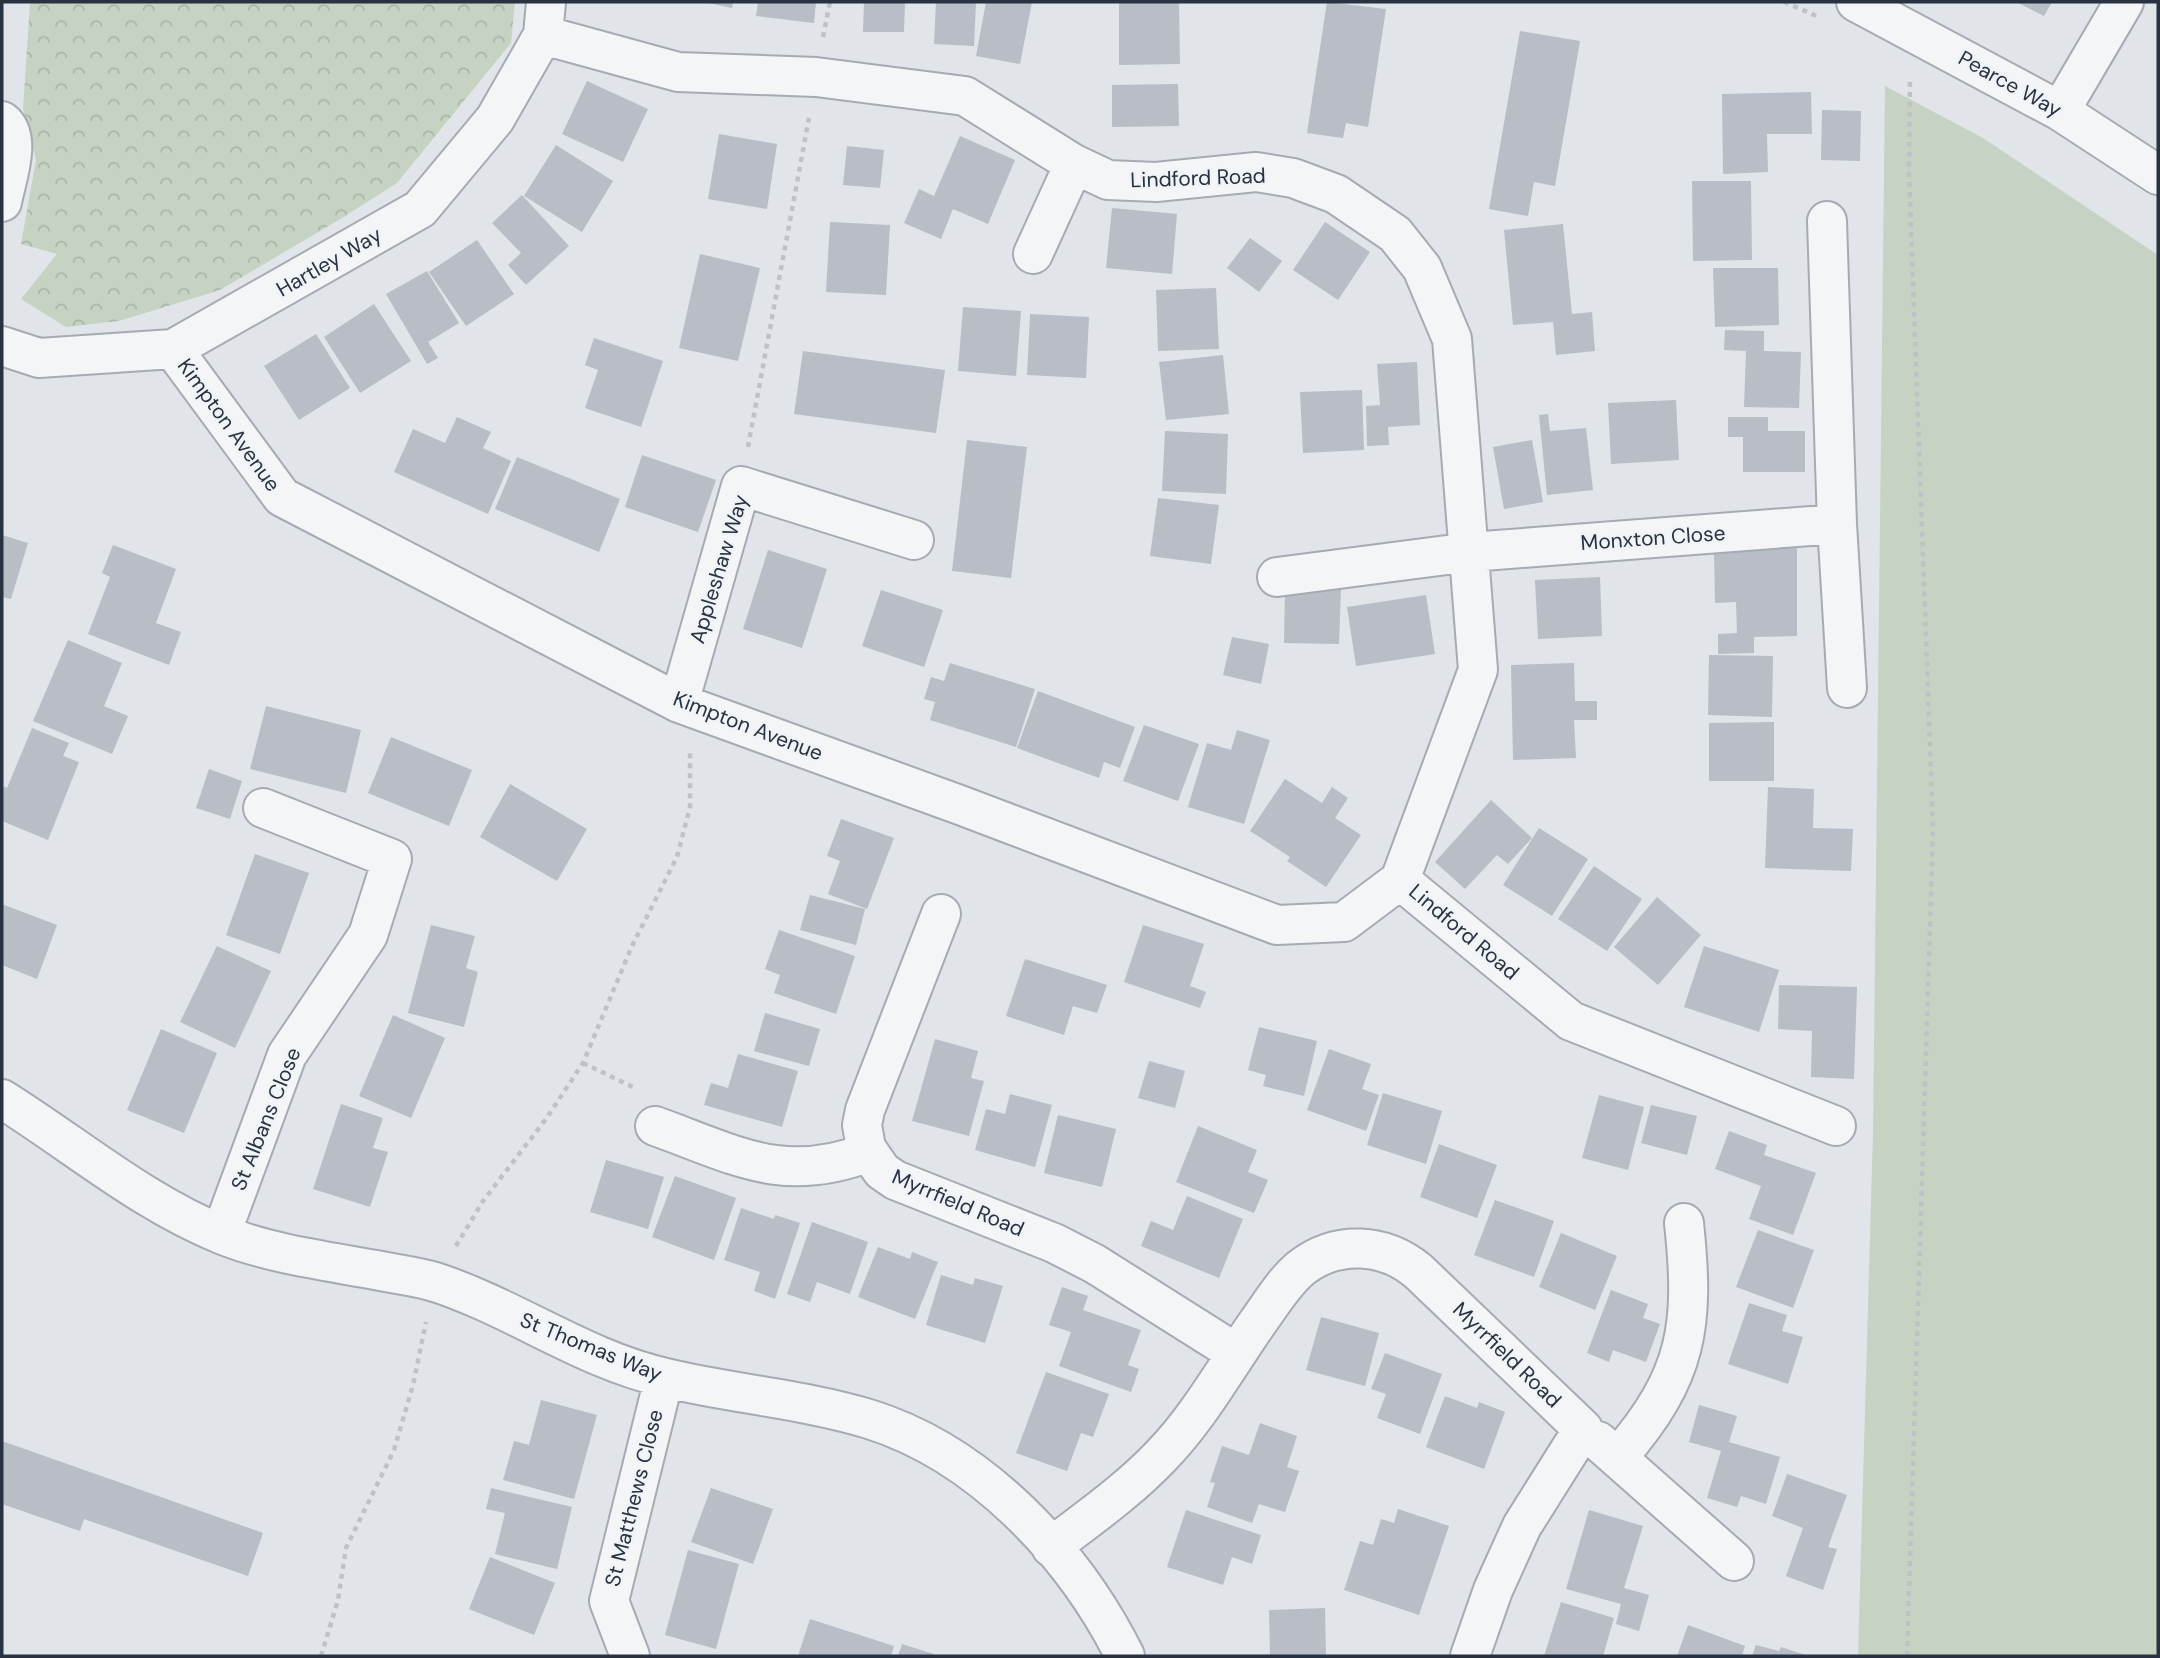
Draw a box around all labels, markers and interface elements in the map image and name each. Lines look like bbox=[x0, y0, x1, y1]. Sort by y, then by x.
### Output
street label: Pearce Way bbox=[1953, 44, 2067, 124]
street label: Lindford Road bbox=[1130, 162, 1266, 194]
street label: Hartley Way bbox=[271, 220, 387, 303]
street label: Kimpton Avenue bbox=[171, 353, 287, 497]
street label: Appleshaw Way bbox=[683, 491, 755, 647]
street label: Monxton Close bbox=[1580, 519, 1727, 557]
street label: Kimpton Avenue bbox=[669, 685, 827, 767]
street label: Lindford Road bbox=[1403, 878, 1525, 986]
street label: St Albans Close bbox=[225, 1043, 307, 1195]
street label: Myrrfield Road bbox=[888, 1163, 1028, 1243]
street label: Myrrfield Road bbox=[1447, 1296, 1567, 1414]
street label: St Thomas Way bbox=[516, 1306, 666, 1388]
street label: St Matthews Close bbox=[598, 1406, 670, 1590]

